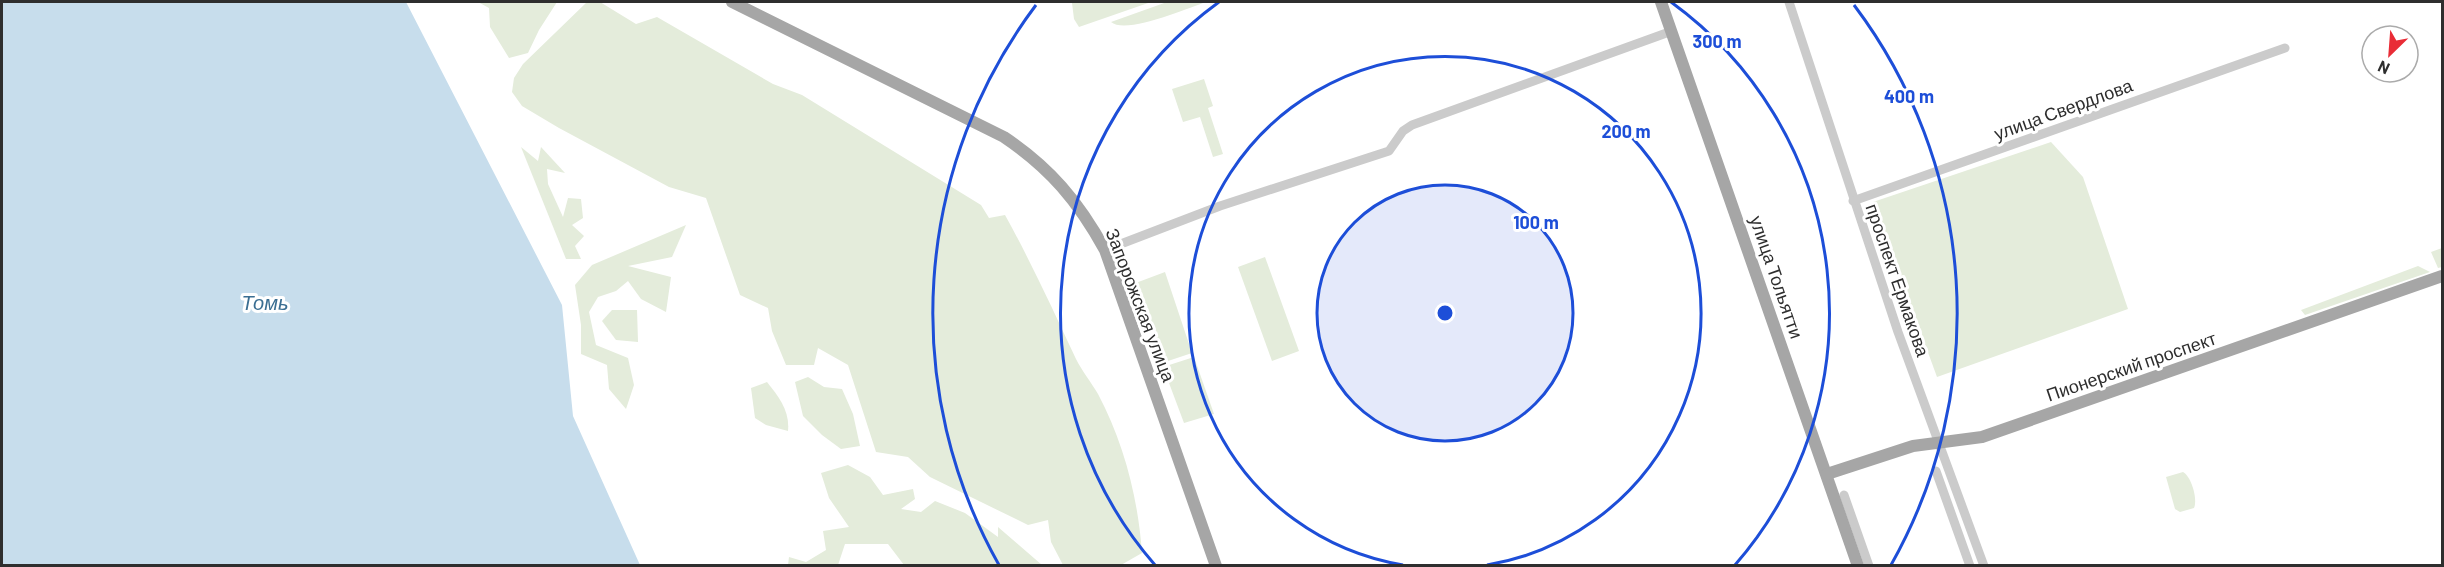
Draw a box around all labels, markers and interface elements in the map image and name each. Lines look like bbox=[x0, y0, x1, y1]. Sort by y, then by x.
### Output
north arrow bbox=[2360, 24, 2420, 84]
text: 300 m bbox=[1693, 30, 1741, 52]
text: N bbox=[2375, 57, 2392, 79]
street label: улица Свердлова bbox=[1991, 73, 2136, 144]
text: 400 m bbox=[1884, 85, 1934, 107]
text: 200 m bbox=[1601, 120, 1651, 142]
street label: проспект Ермакова bbox=[1862, 201, 1935, 360]
text: 100 m bbox=[1513, 211, 1559, 233]
street label: улица Тольятти bbox=[1746, 213, 1808, 341]
street label: Запорожская улица bbox=[1102, 225, 1181, 386]
water label: Томь bbox=[242, 290, 288, 314]
centre of rings bbox=[1435, 303, 1455, 323]
street label: Пионерский проспект bbox=[2043, 327, 2219, 405]

